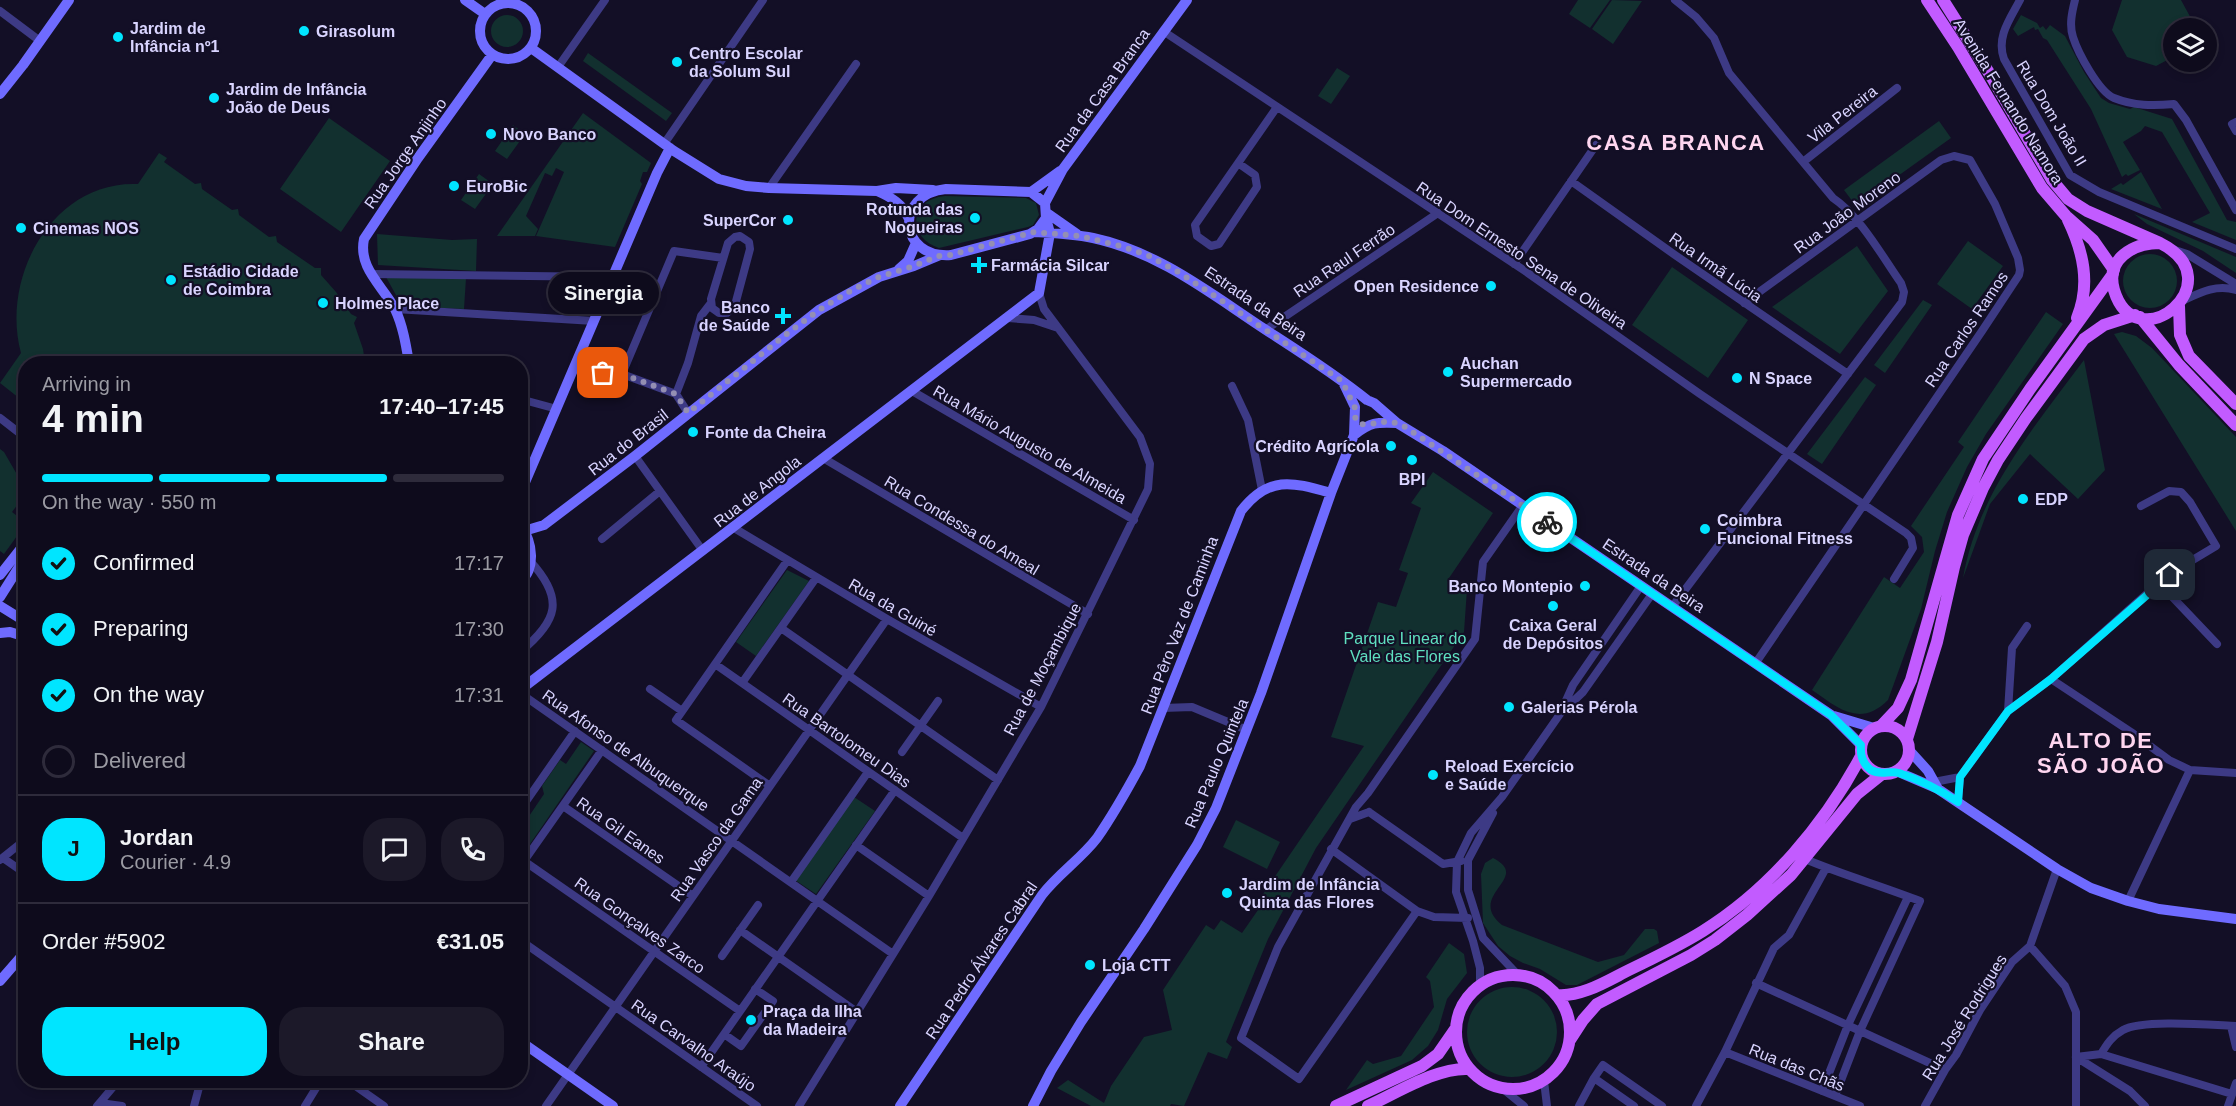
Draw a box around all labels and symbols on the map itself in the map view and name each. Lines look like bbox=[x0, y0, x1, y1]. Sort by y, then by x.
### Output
street label: Avenida Fernando Namora bbox=[1951, 15, 2067, 187]
place label: Jardim de Infância nº1 bbox=[130, 20, 220, 55]
place label: Girasolum bbox=[316, 23, 395, 40]
marker: Girasolum bbox=[297, 24, 311, 38]
street label: Rua da Casa Branca bbox=[1052, 25, 1153, 155]
marker: Jardim de Infância nº1 bbox=[111, 30, 125, 44]
place label: Centro Escolar da Solum Sul bbox=[689, 45, 803, 80]
marker: Centro Escolar da Solum Sul bbox=[670, 55, 684, 69]
street label: Rua Dom João II bbox=[2013, 57, 2090, 169]
place label: Jardim de Infância João de Deus bbox=[226, 81, 367, 116]
street label: Vila Pereira bbox=[1805, 82, 1880, 146]
marker: Jardim de Infância João de Deus bbox=[207, 91, 221, 105]
street label: Rua Jorge Anjinho bbox=[361, 95, 450, 212]
place label: Novo Banco bbox=[503, 126, 597, 143]
marker: Novo Banco bbox=[484, 127, 498, 141]
district label: CASA BRANCA bbox=[1586, 130, 1766, 155]
street label: Rua João Moreno bbox=[1791, 168, 1904, 257]
place label: EuroBic bbox=[466, 178, 527, 195]
street label: Rua Dom Ernesto Sena de Oliveira bbox=[1413, 178, 1630, 332]
marker: EuroBic bbox=[447, 179, 461, 193]
place label: Rotunda das Nogueiras bbox=[866, 201, 963, 236]
marker: Rotunda das Nogueiras bbox=[968, 211, 982, 225]
place label: SuperCor bbox=[703, 212, 776, 229]
marker: SuperCor bbox=[781, 213, 795, 227]
place label: Cinemas NOS bbox=[33, 220, 139, 237]
street label: Rua Raul Ferrão bbox=[1290, 220, 1398, 301]
marker: Cinemas NOS bbox=[14, 221, 28, 235]
street label: Rua Irmã Lúcia bbox=[1666, 229, 1765, 306]
place label: Farmácia Silcar bbox=[991, 257, 1109, 274]
marker: Farmácia Silcar bbox=[972, 258, 986, 272]
place label: Estádio Cidade de Coimbra bbox=[183, 263, 299, 298]
street label: Estrada da Beira bbox=[1202, 263, 1310, 344]
street label: Rua Carlos Ramos bbox=[1922, 269, 2011, 390]
callout: Sinergia bbox=[548, 271, 658, 313]
marker: Estádio Cidade de Coimbra bbox=[164, 273, 178, 287]
place label: Open Residence bbox=[1354, 278, 1479, 295]
marker: Open Residence bbox=[1484, 279, 1498, 293]
place label: Holmes Place bbox=[335, 295, 439, 312]
marker: Holmes Place bbox=[316, 296, 330, 310]
place label: Banco de Saúde bbox=[699, 299, 770, 334]
marker: Banco de Saúde bbox=[774, 307, 792, 325]
pin bbox=[577, 347, 628, 398]
place label: Auchan Supermercado bbox=[1460, 355, 1572, 390]
marker: Auchan Supermercado bbox=[1441, 365, 1455, 379]
place label: N Space bbox=[1749, 370, 1812, 387]
marker: N Space bbox=[1730, 371, 1744, 385]
street label: Rua Mário Augusto de Almeida bbox=[930, 382, 1129, 507]
street label: Rua do Brasil bbox=[585, 406, 671, 479]
place label: Fonte da Cheira bbox=[705, 424, 826, 441]
marker: Fonte da Cheira bbox=[686, 425, 700, 439]
place label: Crédito Agrícola bbox=[1255, 438, 1379, 455]
marker: Crédito Agrícola bbox=[1384, 439, 1398, 453]
street label: Rua de Angola bbox=[711, 452, 804, 530]
marker: BPI bbox=[1405, 453, 1419, 467]
place label: BPI bbox=[1399, 471, 1425, 488]
street label: Rua Condessa do Ameal bbox=[882, 473, 1042, 578]
place label: EDP bbox=[2035, 491, 2068, 508]
courier bbox=[1517, 492, 1577, 552]
marker: EDP bbox=[2016, 492, 2030, 506]
place label: Coimbra Funcional Fitness bbox=[1717, 512, 1853, 547]
marker: Coimbra Funcional Fitness bbox=[1698, 522, 1712, 536]
street label: Rua Pêro Vaz de Caminha bbox=[1138, 534, 1221, 717]
street label: Estrada da Beira bbox=[1600, 535, 1708, 616]
pin bbox=[2144, 549, 2195, 600]
street label: Rua da Guiné bbox=[846, 575, 940, 640]
place label: Banco Montepio bbox=[1449, 578, 1573, 595]
marker: Banco Montepio bbox=[1578, 579, 1592, 593]
marker: Caixa Geral de Depósitos bbox=[1546, 599, 1560, 613]
street label: Rua de Moçambique bbox=[1000, 600, 1085, 738]
place label: Caixa Geral de Depósitos bbox=[1503, 617, 1603, 652]
park label: Parque Linear do Vale das Flores bbox=[1344, 630, 1466, 665]
street label: Rua Afonso de Albuquerque bbox=[539, 686, 712, 815]
street label: Rua Bartolomeu Dias bbox=[780, 690, 914, 791]
street label: Rua Paulo Quintela bbox=[1182, 696, 1251, 830]
place label: Galerias Pérola bbox=[1521, 699, 1638, 716]
marker: Galerias Pérola bbox=[1502, 700, 1516, 714]
district label: ALTO DE SÃO JOÃO bbox=[2037, 728, 2165, 778]
place label: Reload Exercício e Saúde bbox=[1445, 758, 1574, 793]
marker: Reload Exercício e Saúde bbox=[1426, 768, 1440, 782]
street label: Rua Vasco da Gama bbox=[667, 774, 766, 905]
street label: Rua Gil Eanes bbox=[574, 794, 668, 867]
street label: Rua Gonçalves Zarco bbox=[571, 874, 708, 977]
place label: Jardim de Infância Quinta das Flores bbox=[1239, 876, 1380, 911]
street label: Rua Pedro Álvares Cabral bbox=[922, 878, 1040, 1042]
marker: Jardim de Infância Quinta das Flores bbox=[1220, 886, 1234, 900]
street label: Rua José Rodrigues bbox=[1919, 951, 2010, 1083]
place label: Loja CTT bbox=[1102, 957, 1171, 974]
marker: Loja CTT bbox=[1083, 958, 1097, 972]
street label: Rua Carvalho Araújo bbox=[628, 996, 759, 1095]
place label: Praça da Ilha da Madeira bbox=[763, 1003, 862, 1038]
marker: Praça da Ilha da Madeira bbox=[744, 1013, 758, 1027]
street label: Rua das Chãs bbox=[1747, 1041, 1847, 1094]

